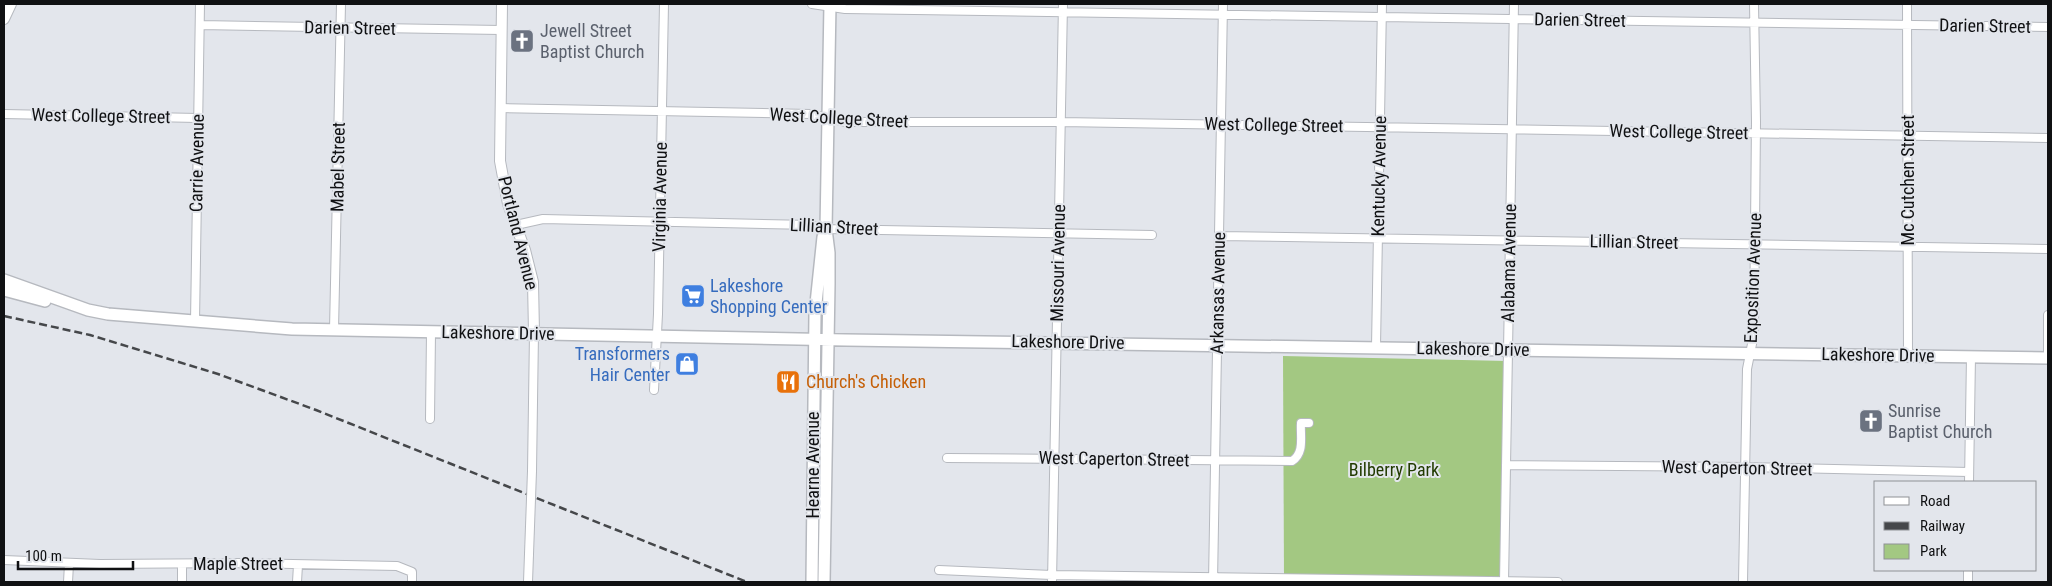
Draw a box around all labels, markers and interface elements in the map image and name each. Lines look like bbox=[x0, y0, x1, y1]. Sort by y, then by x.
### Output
street label: Darien Street bbox=[1534, 8, 1626, 31]
street label: Darien Street bbox=[1939, 14, 2031, 37]
street label: Darien Street bbox=[304, 16, 396, 39]
place label: Jewell Street Baptist Church bbox=[540, 20, 644, 62]
church icon: Jewell Street Baptist Church bbox=[509, 28, 535, 54]
street label: West College Street bbox=[769, 103, 909, 132]
street label: West College Street bbox=[31, 104, 171, 127]
street label: West College Street bbox=[1204, 113, 1344, 136]
street label: Carrie Avenue bbox=[185, 114, 208, 212]
street label: Kentucky Avenue bbox=[1367, 115, 1390, 236]
street label: Mc Cutchen Street bbox=[1897, 115, 1918, 245]
street label: West College Street bbox=[1609, 120, 1749, 143]
street label: Mabel Street bbox=[326, 122, 349, 212]
street label: Virginia Avenue bbox=[648, 142, 671, 252]
street label: Portland Avenue bbox=[494, 174, 543, 292]
street label: Alabama Avenue bbox=[1497, 203, 1520, 323]
street label: Missouri Avenue bbox=[1046, 204, 1069, 322]
street label: Exposition Avenue bbox=[1740, 213, 1765, 343]
street label: Lillian Street bbox=[789, 214, 879, 239]
street label: Lillian Street bbox=[1589, 230, 1679, 253]
street label: Arkansas Avenue bbox=[1206, 232, 1229, 354]
place label: Lakeshore Shopping Center bbox=[710, 275, 828, 317]
supermarket icon: Lakeshore Shopping Center bbox=[680, 283, 706, 309]
street label: Lakeshore Drive bbox=[441, 321, 555, 344]
street label: Lakeshore Drive bbox=[1011, 330, 1125, 353]
street label: Lakeshore Drive bbox=[1416, 337, 1530, 360]
place label: Transformers Hair Center bbox=[575, 343, 671, 385]
street label: Lakeshore Drive bbox=[1821, 343, 1935, 366]
shop icon: Transformers Hair Center bbox=[674, 351, 700, 377]
restaurant icon: Church's Chicken bbox=[775, 369, 801, 395]
place label: Church's Chicken bbox=[806, 371, 926, 392]
place label: Sunrise Baptist Church bbox=[1888, 400, 1992, 442]
church icon: Sunrise Baptist Church bbox=[1858, 408, 1884, 434]
street label: Hearne Avenue bbox=[802, 412, 823, 518]
street label: West Caperton Street bbox=[1038, 447, 1190, 470]
street label: West Caperton Street bbox=[1661, 456, 1813, 479]
park label: Bilberry Park bbox=[1349, 459, 1439, 480]
legend bbox=[1874, 481, 2037, 571]
text: Road bbox=[1920, 492, 1950, 510]
text: Railway bbox=[1920, 517, 1965, 535]
scale bar bbox=[18, 538, 132, 570]
text: Park bbox=[1920, 542, 1947, 560]
text: 100 m bbox=[25, 547, 62, 565]
street label: Maple Street bbox=[193, 553, 283, 574]

